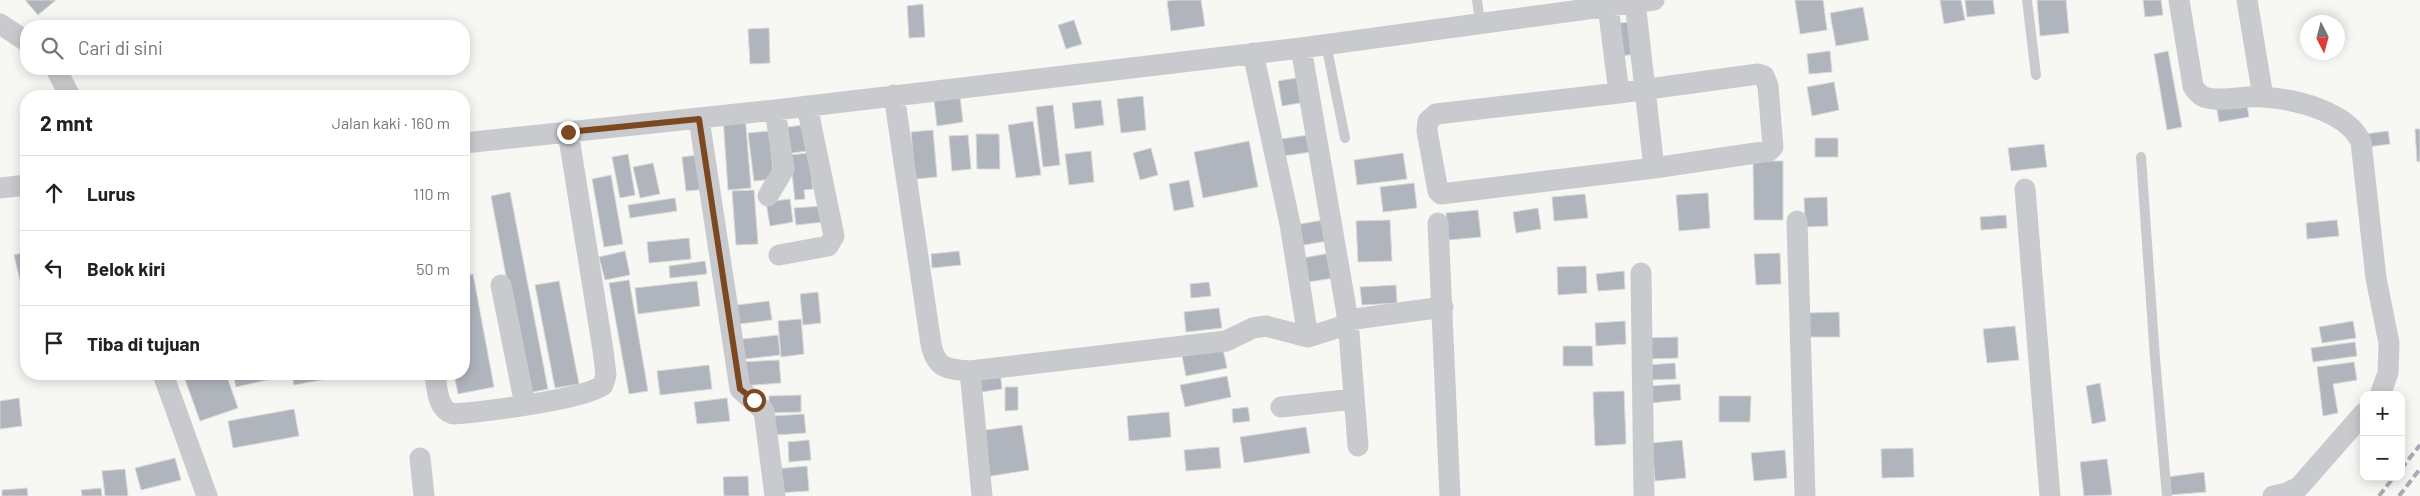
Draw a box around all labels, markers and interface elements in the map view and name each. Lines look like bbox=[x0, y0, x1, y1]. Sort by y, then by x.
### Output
north arrow bbox=[2300, 15, 2345, 60]
search box bbox=[20, 20, 470, 75]
icon: search bbox=[38, 34, 66, 62]
text: Cari di sini bbox=[78, 36, 163, 59]
text: 2 mnt bbox=[40, 110, 93, 135]
text: Jalan kaki · 160 m bbox=[332, 113, 450, 132]
route end bbox=[557, 121, 580, 144]
icon: ahead bbox=[40, 179, 68, 207]
text: Lurus bbox=[87, 182, 135, 205]
text: 110 m bbox=[413, 184, 450, 203]
icon: left bbox=[40, 254, 68, 282]
text: Belok kiri bbox=[87, 257, 165, 280]
text: 50 m bbox=[416, 259, 450, 278]
icon: arrive bbox=[40, 329, 68, 357]
text: Tiba di tujuan bbox=[87, 332, 200, 355]
route start bbox=[743, 389, 766, 412]
map controls bbox=[2360, 391, 2405, 481]
button: + bbox=[2360, 391, 2405, 436]
button: − bbox=[2360, 436, 2405, 481]

